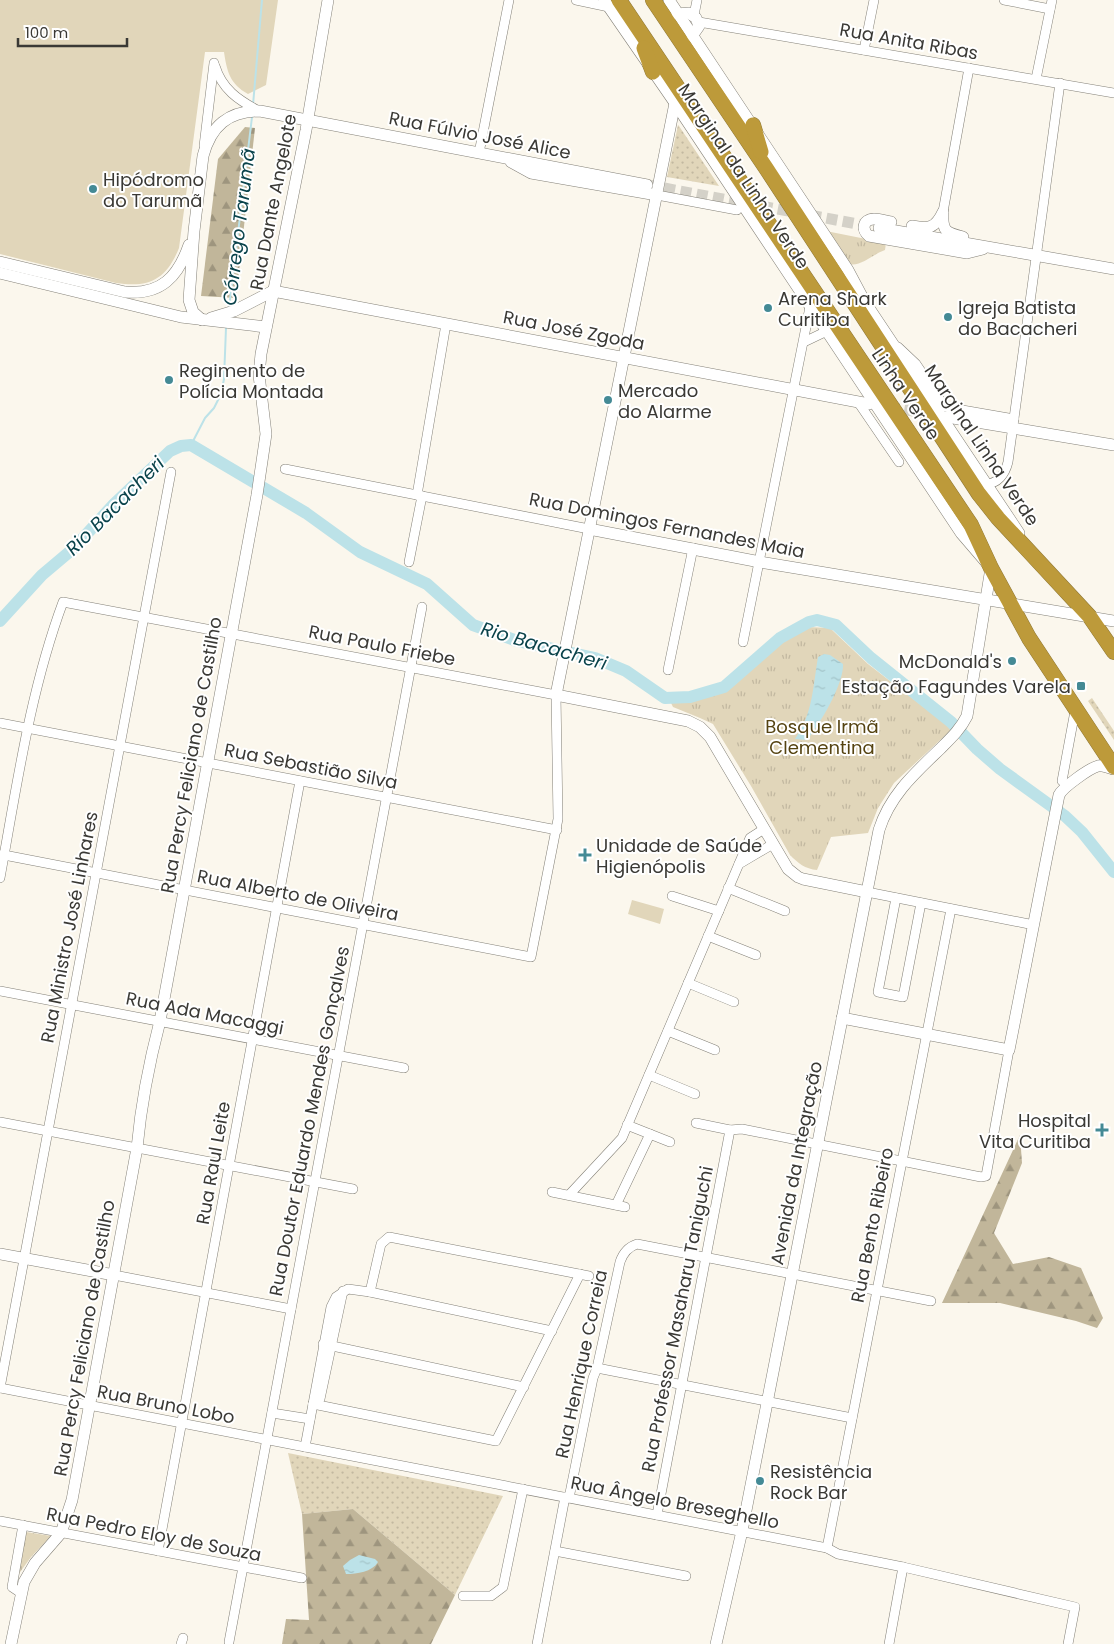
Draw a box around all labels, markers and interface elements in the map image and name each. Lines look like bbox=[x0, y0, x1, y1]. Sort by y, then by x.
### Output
scale bar bbox=[18, 15, 126, 47]
street label: Rua Anita Ribas bbox=[838, 17, 980, 65]
text: 100 m bbox=[25, 22, 68, 43]
street label: Marginal da Linha Verde bbox=[673, 78, 815, 274]
street label: Rua Fúlvio José Alice bbox=[387, 105, 573, 165]
street label: Rua Dante Angelote bbox=[244, 112, 302, 292]
water label: Córrego Tarumã bbox=[216, 147, 262, 307]
place label: Hipódromo do Tarumã bbox=[103, 167, 204, 213]
marker: Hipódromo do Tarumã bbox=[87, 183, 99, 195]
place label: Arena Shark Curitiba bbox=[778, 286, 887, 332]
place label: Igreja Batista do Bacacheri bbox=[958, 295, 1078, 341]
marker: Arena Shark Curitiba bbox=[762, 302, 774, 314]
street label: Rua José Zgoda bbox=[501, 304, 647, 356]
marker: Igreja Batista do Bacacheri bbox=[942, 311, 954, 323]
street label: Linha Verde bbox=[866, 343, 946, 445]
place label: Regimento de Polícia Montada bbox=[179, 358, 324, 404]
street label: Marginal Linha Verde bbox=[919, 359, 1045, 531]
marker: Regimento de Polícia Montada bbox=[163, 374, 175, 386]
place label: Mercado do Alarme bbox=[618, 378, 712, 424]
marker: Mercado do Alarme bbox=[602, 394, 614, 406]
water label: Rio Bacacheri bbox=[59, 450, 171, 562]
street label: Rua Domingos Fernandes Maia bbox=[527, 486, 807, 564]
street label: Rua Percy Feliciano de Castilho bbox=[154, 615, 228, 895]
water label: Rio Bacacheri bbox=[478, 615, 611, 677]
street label: Rua Paulo Friebe bbox=[306, 619, 458, 671]
place label: McDonald's bbox=[899, 649, 1002, 674]
marker: McDonald's bbox=[1006, 655, 1018, 667]
place label: Estação Fagundes Varela bbox=[841, 674, 1071, 699]
marker: Estação Fagundes Varela bbox=[1075, 680, 1087, 692]
park label: Bosque Irmã Clementina bbox=[765, 714, 879, 760]
street label: Rua Sebastião Silva bbox=[222, 737, 400, 795]
street label: Rua Ministro José Linhares bbox=[34, 809, 104, 1045]
place label: Unidade de Saúde Higienópolis bbox=[596, 833, 762, 879]
marker: Unidade de Saúde Higienópolis bbox=[578, 848, 592, 862]
street label: Rua Alberto de Oliveira bbox=[195, 863, 401, 927]
street label: Rua Doutor Eduardo Mendes Gonçalves bbox=[263, 944, 355, 1298]
street label: Rua Ada Macaggi bbox=[124, 985, 286, 1041]
street label: Avenida da Integração bbox=[764, 1059, 828, 1267]
street label: Rua Raul Leite bbox=[190, 1100, 236, 1226]
place label: Hospital Vita Curitiba bbox=[979, 1108, 1091, 1154]
marker: Hospital Vita Curitiba bbox=[1095, 1123, 1109, 1137]
street label: Rua Bento Ribeiro bbox=[845, 1145, 899, 1305]
street label: Rua Professor Masaharu Taniguchi bbox=[635, 1164, 719, 1474]
street label: Rua Percy Feliciano de Castilho bbox=[47, 1198, 121, 1478]
street label: Rua Henrique Correia bbox=[549, 1268, 613, 1460]
street label: Rua Bruno Lobo bbox=[95, 1378, 237, 1430]
place label: Resistência Rock Bar bbox=[770, 1459, 872, 1505]
street label: Rua Ângelo Breseghello bbox=[569, 1470, 781, 1534]
marker: Resistência Rock Bar bbox=[754, 1475, 766, 1487]
street label: Rua Pedro Eloy de Souza bbox=[44, 1501, 264, 1567]

